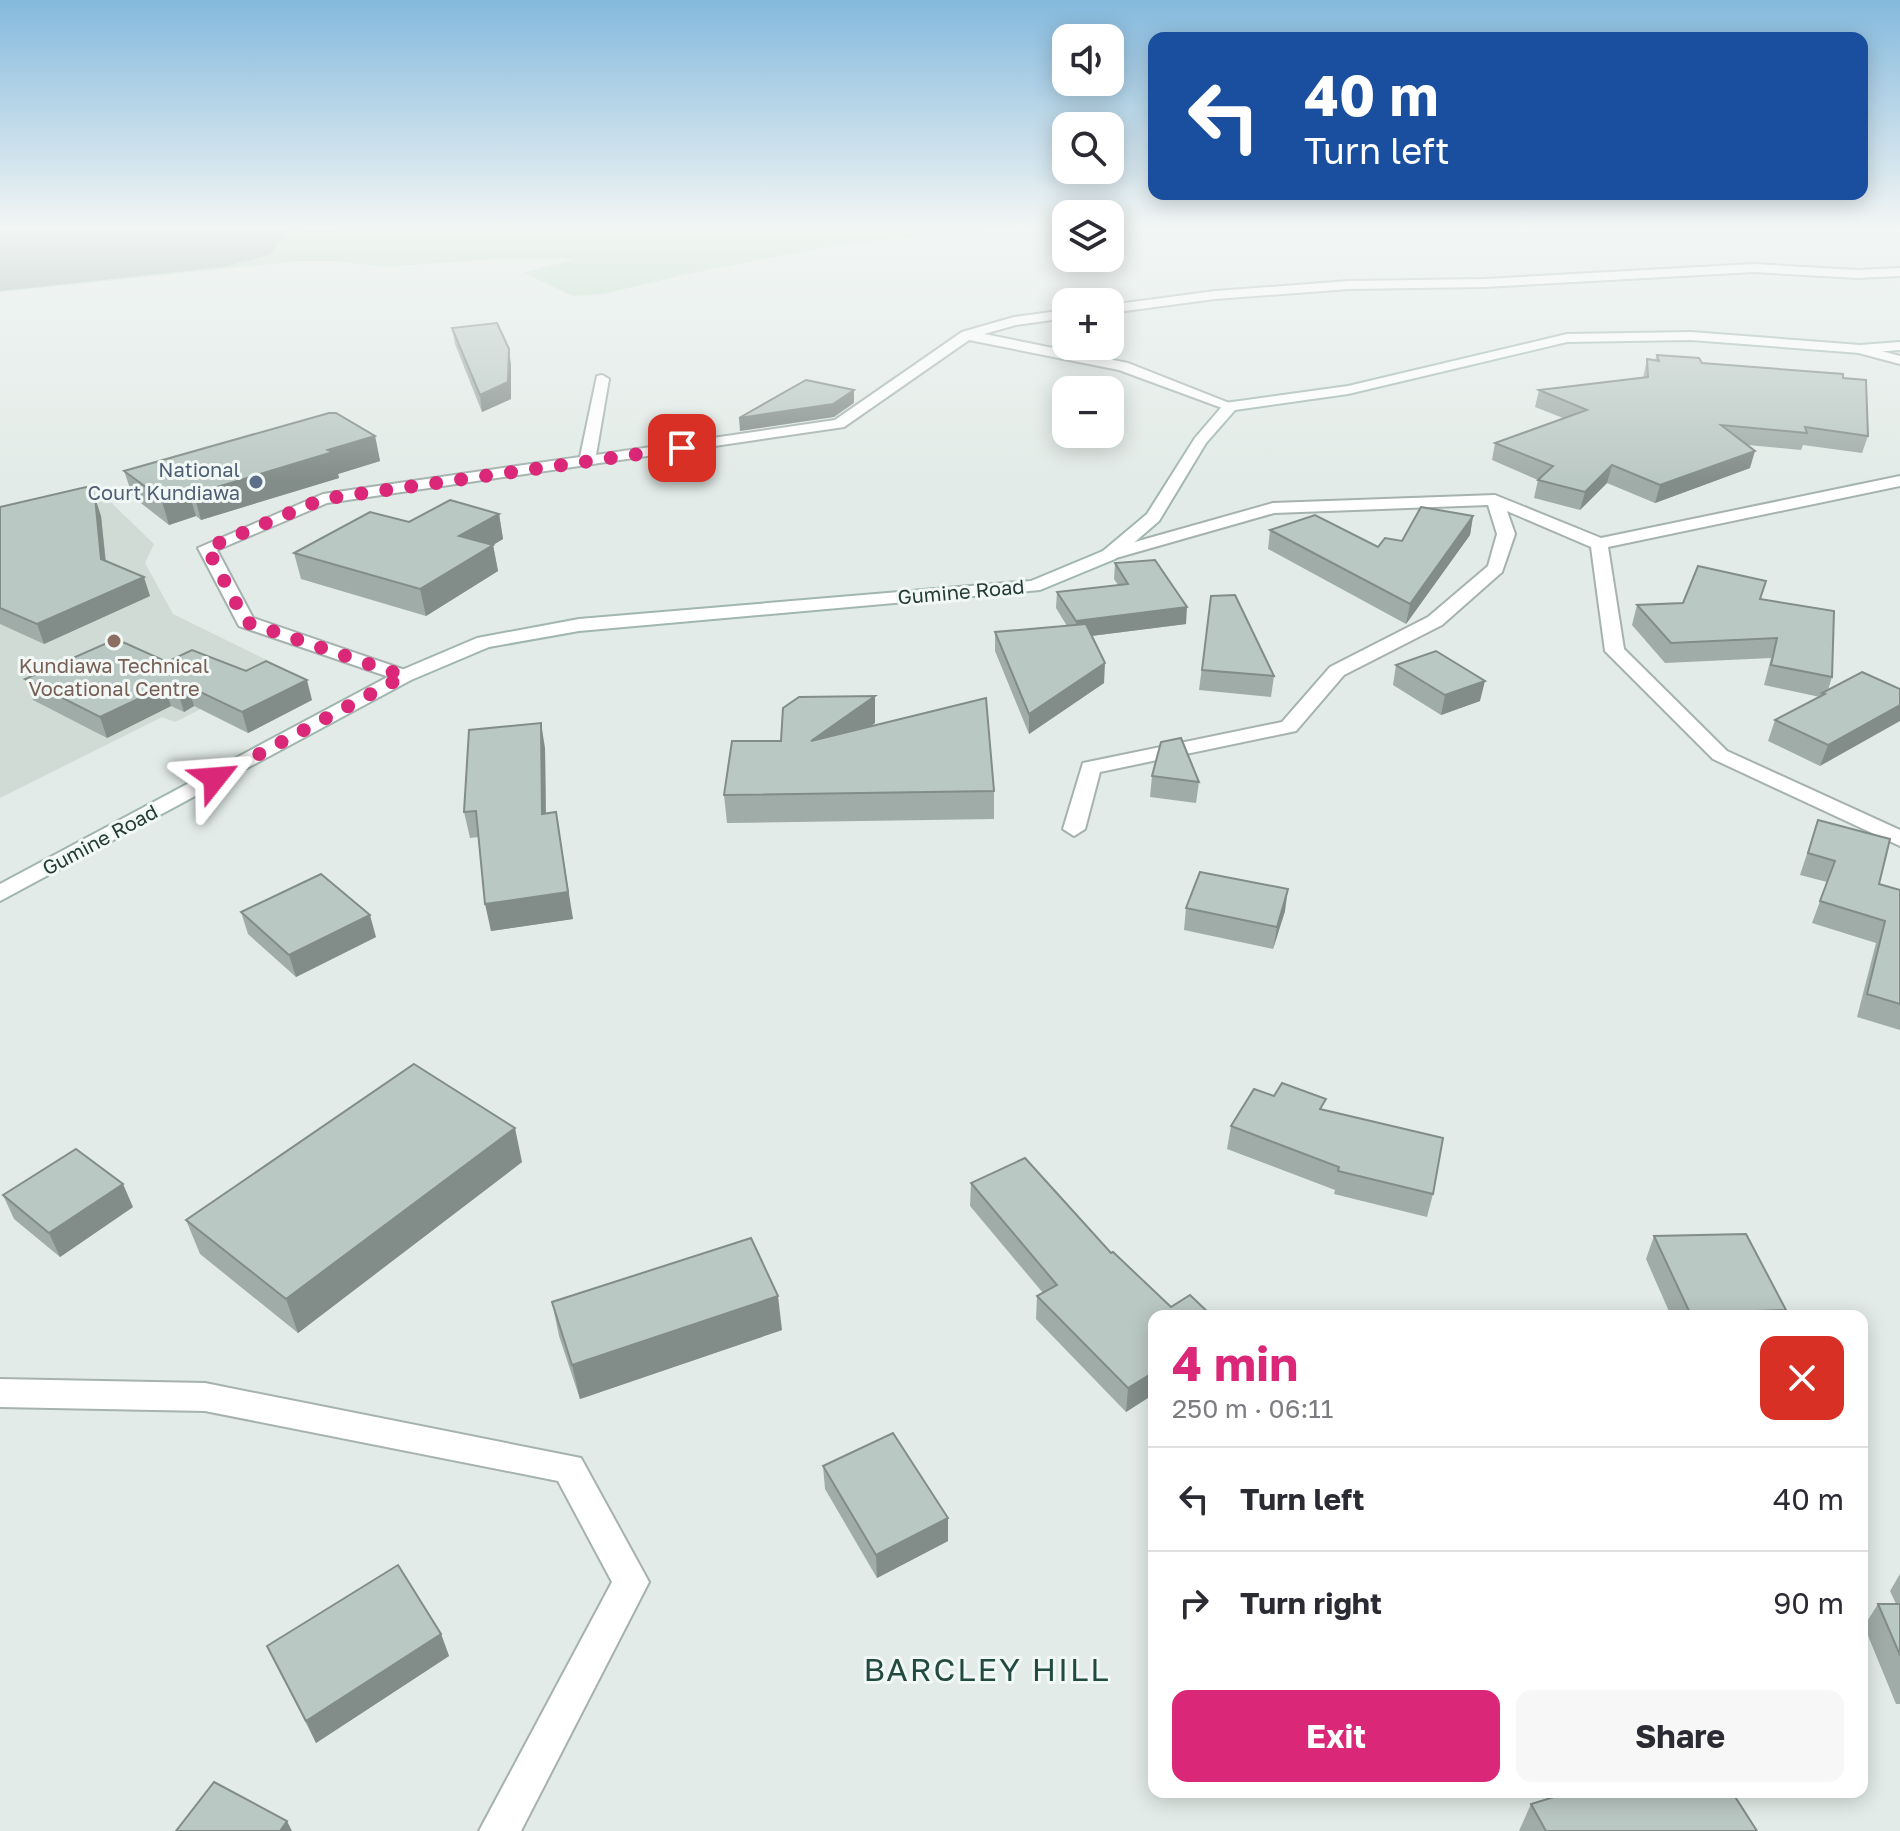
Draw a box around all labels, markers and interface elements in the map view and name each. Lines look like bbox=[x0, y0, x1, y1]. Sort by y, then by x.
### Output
map controls bbox=[1052, 24, 1124, 448]
button: sound bbox=[1052, 24, 1124, 96]
text: 40 m bbox=[1304, 61, 1438, 128]
icon: left bbox=[1172, 64, 1276, 168]
button: search bbox=[1052, 112, 1124, 184]
text: Turn left bbox=[1304, 129, 1450, 172]
button: layers bbox=[1052, 200, 1124, 272]
button: + bbox=[1052, 288, 1124, 360]
button: − bbox=[1052, 376, 1124, 448]
pin bbox=[648, 414, 716, 482]
icon: arrive bbox=[660, 426, 704, 470]
place label: National Court Kundiawa bbox=[87, 457, 240, 504]
marker: National Court Kundiawa bbox=[247, 473, 265, 491]
street label: Gumine Road bbox=[897, 574, 1025, 609]
marker: Kundiawa Technical Vocational Centre bbox=[105, 632, 123, 650]
place label: Kundiawa Technical Vocational Centre bbox=[19, 653, 209, 700]
position arrow bbox=[173, 736, 257, 820]
street label: Gumine Road bbox=[38, 799, 161, 880]
text: 4 min bbox=[1172, 1334, 1298, 1392]
button: close bbox=[1760, 1336, 1844, 1420]
text: 250 m · 06:11 bbox=[1172, 1393, 1333, 1424]
icon: left bbox=[1172, 1477, 1216, 1521]
text: Turn left bbox=[1240, 1481, 1365, 1517]
text: 40 m bbox=[1773, 1481, 1844, 1517]
icon: right bbox=[1172, 1581, 1216, 1625]
text: Turn right bbox=[1240, 1585, 1382, 1621]
text: 90 m bbox=[1773, 1585, 1844, 1621]
district label: BARCLEY HILL bbox=[863, 1650, 1111, 1688]
button: Exit bbox=[1172, 1690, 1500, 1782]
button: Share bbox=[1516, 1690, 1844, 1782]

